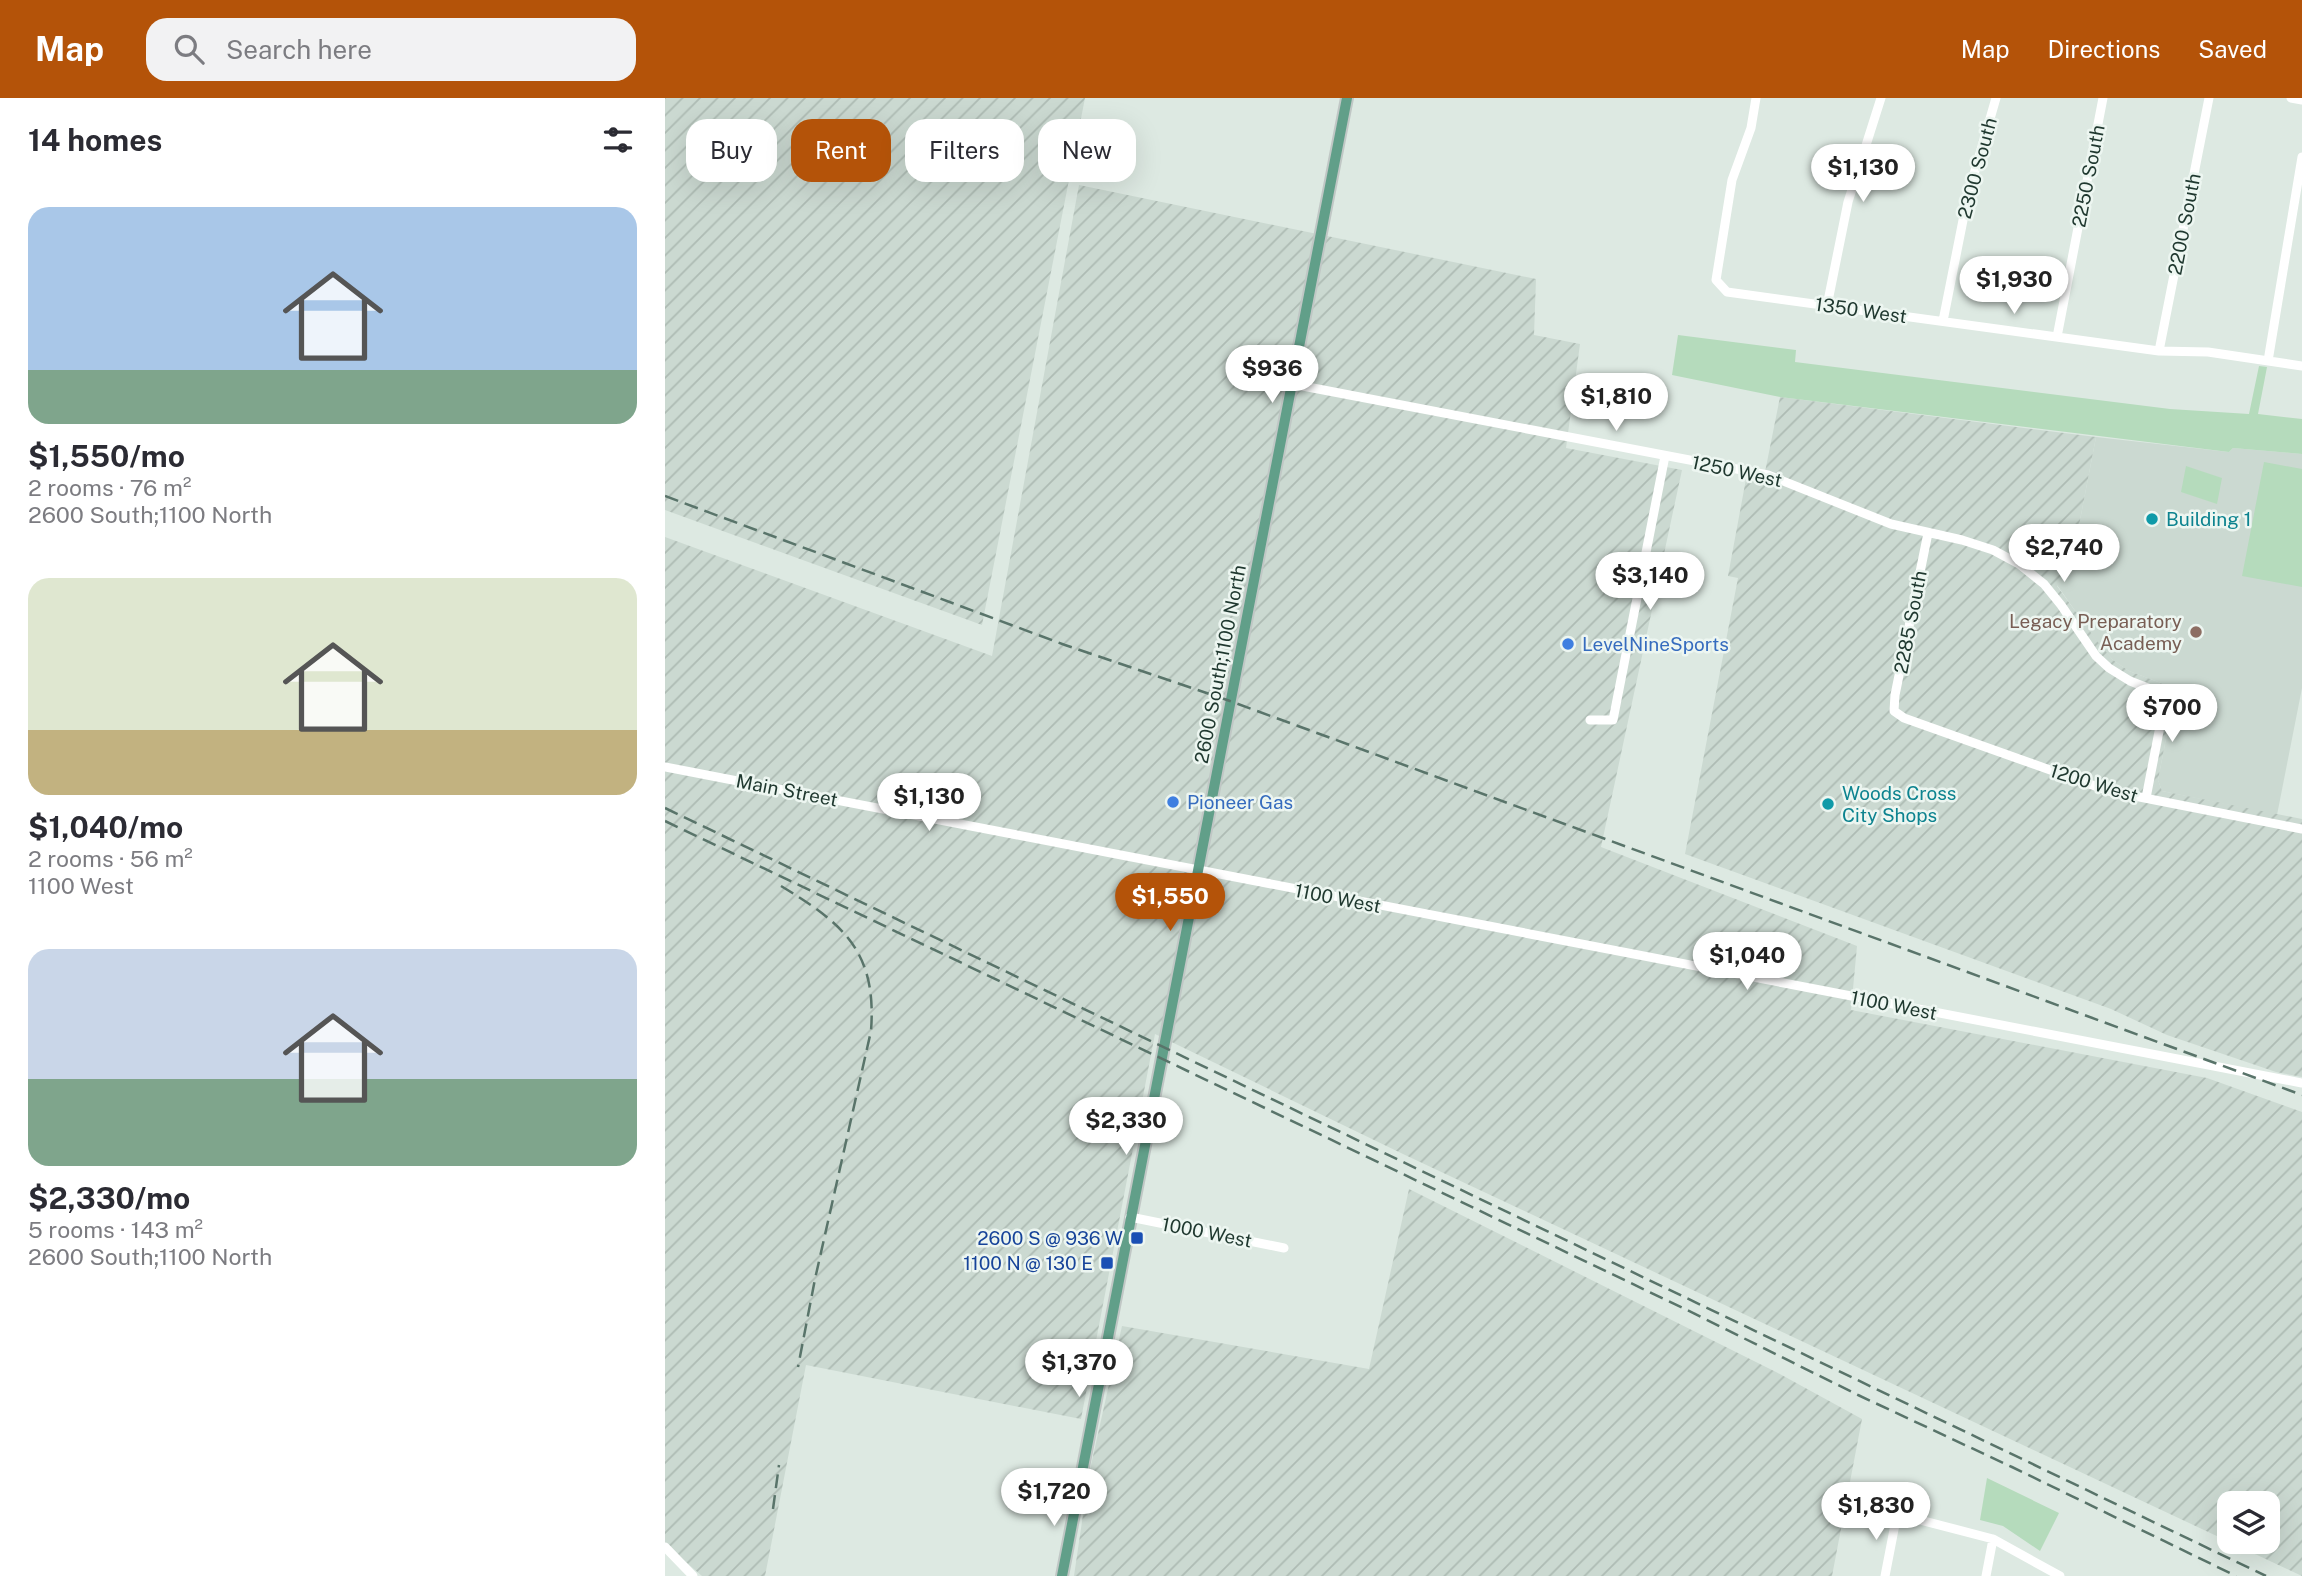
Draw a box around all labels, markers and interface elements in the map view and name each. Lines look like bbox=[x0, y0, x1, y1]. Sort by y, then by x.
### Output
search box bbox=[146, 18, 636, 81]
text: Map bbox=[35, 30, 104, 68]
icon: search bbox=[170, 30, 208, 68]
text: Search here bbox=[226, 34, 372, 65]
text: Map bbox=[1961, 35, 2010, 63]
text: Directions bbox=[2048, 35, 2160, 63]
text: Saved bbox=[2198, 35, 2267, 63]
street label: 2300 South bbox=[1953, 115, 2001, 221]
chip: Buy bbox=[686, 119, 777, 182]
chip: Rent bbox=[791, 119, 891, 182]
chip: Filters bbox=[905, 119, 1024, 182]
chip: New bbox=[1038, 119, 1136, 182]
icon: filters bbox=[599, 121, 637, 159]
text: 14 homes bbox=[28, 122, 162, 158]
street label: 2250 South bbox=[2067, 123, 2109, 229]
pin: $1,130 bbox=[1806, 144, 1920, 204]
text: $1,130 bbox=[1827, 153, 1899, 180]
street label: 2200 South bbox=[2163, 171, 2205, 277]
icon: home bbox=[270, 253, 396, 379]
pin: $1,930 bbox=[1957, 256, 2071, 316]
text: $1,930 bbox=[1976, 265, 2053, 292]
street label: 1350 West bbox=[1814, 293, 1908, 327]
pin: $936 bbox=[1231, 345, 1313, 405]
text: $936 bbox=[1241, 354, 1303, 381]
pin: $1,810 bbox=[1559, 374, 1673, 433]
text: $1,810 bbox=[1580, 382, 1652, 409]
text: $1,550/mo bbox=[28, 438, 185, 474]
street label: 1250 West bbox=[1690, 451, 1784, 491]
text: 2 rooms · 76 m² bbox=[28, 474, 191, 501]
text: 2600 South;1100 North bbox=[28, 501, 272, 528]
place label: Building 1 bbox=[2166, 508, 2251, 530]
marker: Building 1 bbox=[2144, 511, 2160, 527]
pin: $2,740 bbox=[2007, 524, 2121, 584]
text: $2,740 bbox=[2025, 533, 2103, 560]
pin: $3,140 bbox=[1593, 552, 1707, 612]
text: $3,140 bbox=[1611, 561, 1689, 588]
street label: 2600 South;1100 North bbox=[1190, 563, 1250, 765]
street label: 2285 South bbox=[1889, 569, 1931, 675]
place label: Legacy Preparatory Academy bbox=[2009, 610, 2182, 654]
icon: home bbox=[270, 624, 396, 750]
marker: Legacy Preparatory Academy bbox=[2188, 624, 2204, 640]
place label: LevelNineSports bbox=[1582, 633, 1729, 655]
marker: LevelNineSports bbox=[1560, 636, 1576, 652]
pin: $700 bbox=[2131, 684, 2213, 744]
text: $700 bbox=[2142, 693, 2202, 720]
street label: 1200 West bbox=[2047, 759, 2141, 807]
street label: Main Street bbox=[734, 769, 840, 811]
pin: $1,130 bbox=[872, 774, 986, 833]
text: $1,130 bbox=[893, 782, 965, 809]
place label: Woods Cross City Shops bbox=[1842, 782, 1956, 826]
place label: Pioneer Gas bbox=[1187, 791, 1293, 813]
marker: Pioneer Gas bbox=[1165, 794, 1181, 810]
marker: Woods Cross City Shops bbox=[1820, 796, 1836, 812]
text: $1,040/mo bbox=[28, 809, 183, 845]
text: 2 rooms · 56 m² bbox=[28, 845, 193, 872]
text: 1100 West bbox=[28, 872, 134, 899]
pin: $1,550 bbox=[1113, 874, 1227, 933]
street label: 1100 West bbox=[1293, 879, 1383, 917]
text: $1,550 bbox=[1131, 882, 1209, 909]
pin: $1,040 bbox=[1690, 932, 1804, 992]
text: $1,040 bbox=[1709, 941, 1785, 968]
street label: 1100 West bbox=[1849, 986, 1939, 1024]
icon: home bbox=[270, 995, 396, 1121]
pin: $2,330 bbox=[1069, 1098, 1183, 1157]
text: $2,330 bbox=[1085, 1106, 1167, 1133]
text: $2,330/mo bbox=[28, 1180, 190, 1216]
street label: 1000 West bbox=[1160, 1212, 1254, 1252]
text: 5 rooms · 143 m² bbox=[28, 1216, 203, 1243]
place label: 2600 S @ 936 W bbox=[977, 1227, 1123, 1249]
marker: 2600 S @ 936 W bbox=[1129, 1230, 1145, 1246]
text: 2600 South;1100 North bbox=[28, 1243, 272, 1270]
place label: 1100 N @ 130 E bbox=[963, 1252, 1093, 1274]
marker: 1100 N @ 130 E bbox=[1099, 1255, 1115, 1271]
pin: $1,370 bbox=[1022, 1340, 1136, 1399]
text: $1,370 bbox=[1041, 1348, 1117, 1375]
pin: $1,720 bbox=[997, 1468, 1111, 1528]
text: $1,720 bbox=[1017, 1477, 1091, 1504]
pin: $1,830 bbox=[1819, 1482, 1933, 1542]
text: $1,830 bbox=[1837, 1491, 1915, 1518]
map controls bbox=[2217, 1491, 2280, 1554]
button: layers bbox=[2217, 1491, 2280, 1554]

